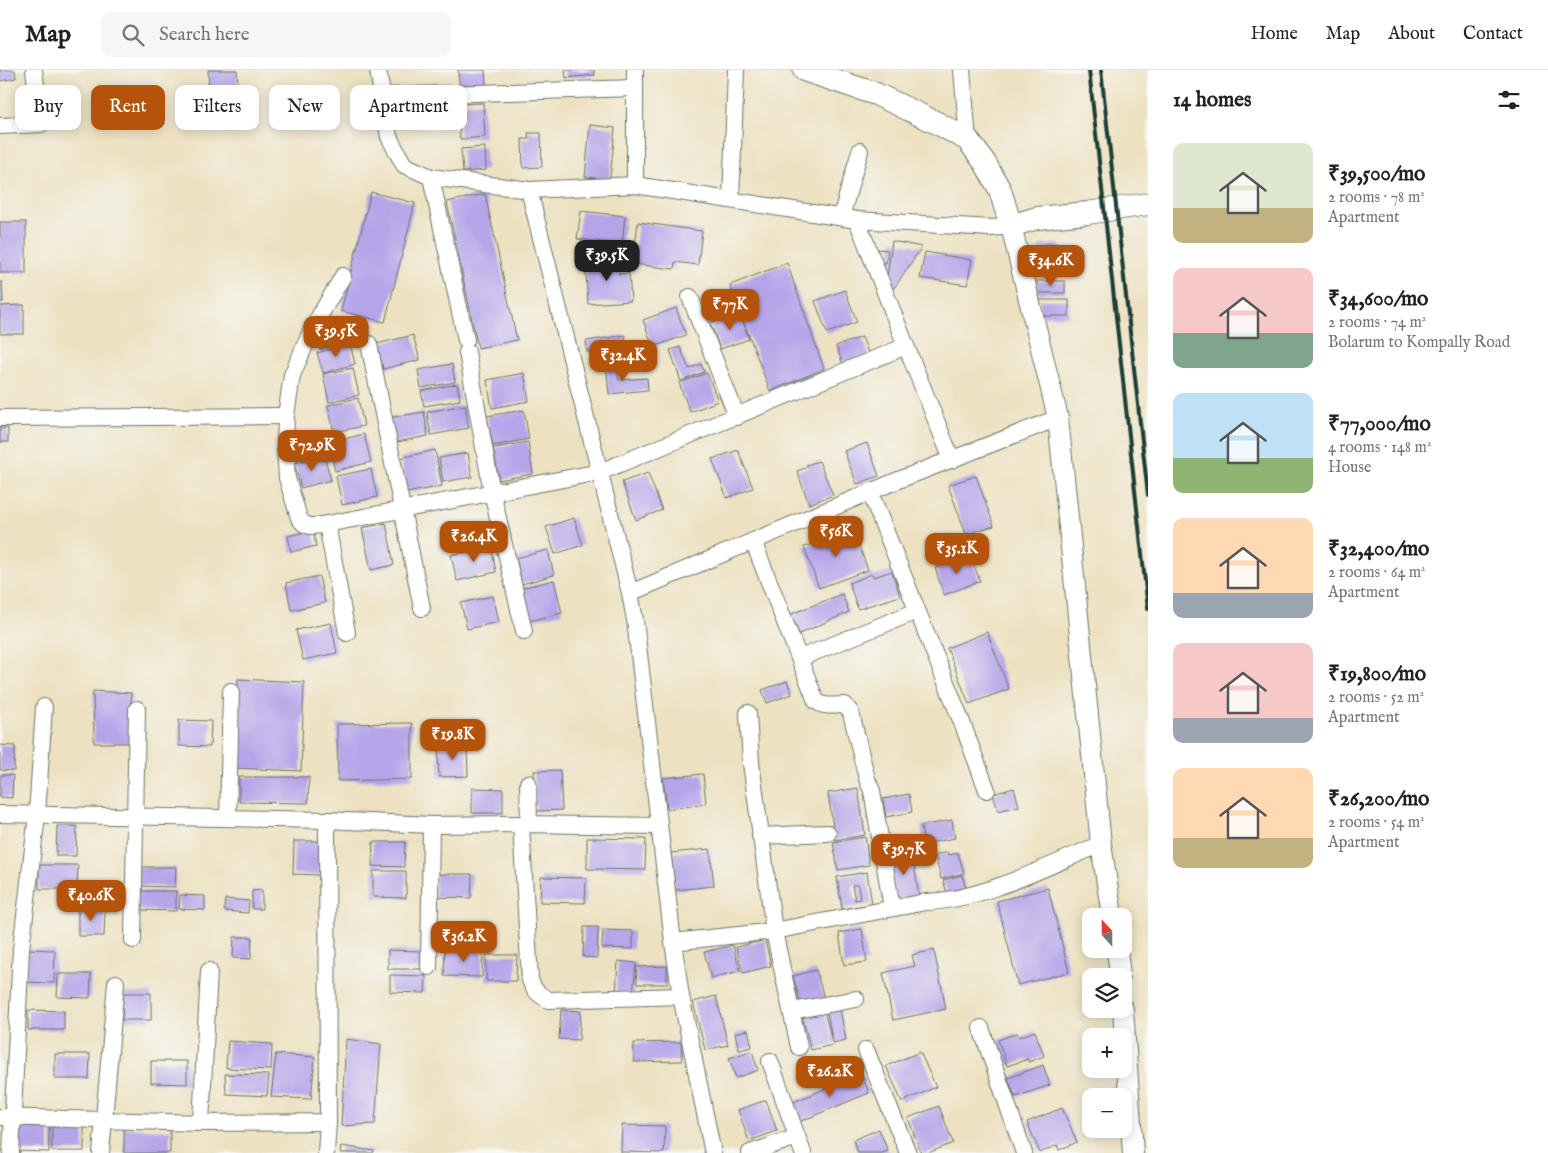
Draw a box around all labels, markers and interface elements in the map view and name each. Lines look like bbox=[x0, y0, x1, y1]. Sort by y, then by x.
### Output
search box bbox=[101, 12, 451, 57]
text: Map bbox=[25, 19, 71, 50]
icon: search bbox=[119, 21, 147, 49]
text: Search here bbox=[159, 23, 250, 47]
text: Home bbox=[1251, 23, 1298, 46]
text: Map bbox=[1326, 23, 1360, 46]
text: About bbox=[1388, 23, 1435, 46]
text: Contact bbox=[1463, 23, 1523, 46]
chip: Buy bbox=[15, 85, 81, 130]
chip: Rent bbox=[91, 85, 165, 130]
chip: Filters bbox=[175, 85, 259, 130]
chip: New bbox=[269, 85, 340, 130]
chip: Apartment bbox=[350, 85, 467, 130]
icon: filters bbox=[1495, 86, 1523, 114]
text: 14 homes bbox=[1173, 87, 1251, 114]
text: ₹39,500/mo bbox=[1328, 161, 1425, 188]
icon: home bbox=[1213, 163, 1273, 223]
text: 2 rooms · 78 m² bbox=[1328, 188, 1425, 208]
text: Apartment bbox=[1328, 208, 1399, 228]
pin: ₹39.5K bbox=[566, 240, 648, 282]
pin: ₹34.6K bbox=[1010, 244, 1092, 287]
text: ₹39.5K bbox=[586, 246, 628, 266]
text: ₹34.6K bbox=[1028, 251, 1074, 271]
text: ₹34,600/mo bbox=[1328, 286, 1428, 313]
pin: ₹77K bbox=[700, 288, 760, 331]
icon: home bbox=[1213, 288, 1273, 348]
text: ₹77K bbox=[712, 295, 748, 315]
text: 2 rooms · 74 m² bbox=[1328, 313, 1426, 333]
pin: ₹39.5K bbox=[295, 316, 377, 358]
text: ₹39.5K bbox=[315, 322, 357, 342]
text: Bolarum to Kompally Road bbox=[1328, 333, 1510, 353]
pin: ₹32.4K bbox=[582, 340, 664, 382]
text: ₹32.4K bbox=[600, 346, 646, 366]
text: ₹77,000/mo bbox=[1328, 411, 1431, 438]
icon: home bbox=[1213, 413, 1273, 473]
pin: ₹72.9K bbox=[271, 430, 353, 472]
text: ₹72.9K bbox=[289, 436, 335, 456]
text: 4 rooms · 148 m² bbox=[1328, 438, 1431, 458]
text: House bbox=[1328, 458, 1371, 478]
pin: ₹56K bbox=[806, 516, 866, 558]
pin: ₹26.4K bbox=[433, 520, 515, 563]
text: ₹56K bbox=[819, 522, 853, 542]
text: ₹26.4K bbox=[451, 527, 497, 547]
pin: ₹35.1K bbox=[916, 532, 998, 575]
text: ₹32,400/mo bbox=[1328, 536, 1429, 563]
icon: home bbox=[1213, 538, 1273, 598]
text: ₹35.1K bbox=[936, 539, 978, 559]
text: 2 rooms · 64 m² bbox=[1328, 563, 1426, 583]
text: Apartment bbox=[1328, 583, 1399, 603]
text: ₹19,800/mo bbox=[1328, 661, 1426, 688]
icon: home bbox=[1213, 663, 1273, 723]
text: 2 rooms · 52 m² bbox=[1328, 688, 1424, 708]
text: Apartment bbox=[1328, 708, 1399, 728]
pin: ₹19.8K bbox=[412, 718, 494, 761]
text: ₹19.8K bbox=[431, 725, 475, 745]
text: ₹26,200/mo bbox=[1328, 786, 1429, 813]
icon: home bbox=[1213, 788, 1273, 848]
text: 2 rooms · 54 m² bbox=[1328, 813, 1425, 833]
text: Apartment bbox=[1328, 833, 1399, 853]
pin: ₹39.7K bbox=[863, 834, 945, 876]
text: ₹39.7K bbox=[882, 840, 926, 860]
pin: ₹40.6K bbox=[50, 880, 132, 922]
text: ₹40.6K bbox=[68, 886, 114, 906]
north arrow bbox=[1082, 908, 1132, 958]
map controls bbox=[1082, 908, 1132, 1138]
pin: ₹36.2K bbox=[423, 920, 505, 963]
text: ₹36.2K bbox=[442, 927, 486, 947]
button: layers bbox=[1082, 968, 1132, 1018]
button: + bbox=[1082, 1028, 1132, 1078]
pin: ₹26.2K bbox=[789, 1056, 871, 1098]
text: ₹26.2K bbox=[807, 1062, 853, 1082]
button: − bbox=[1082, 1088, 1132, 1138]

